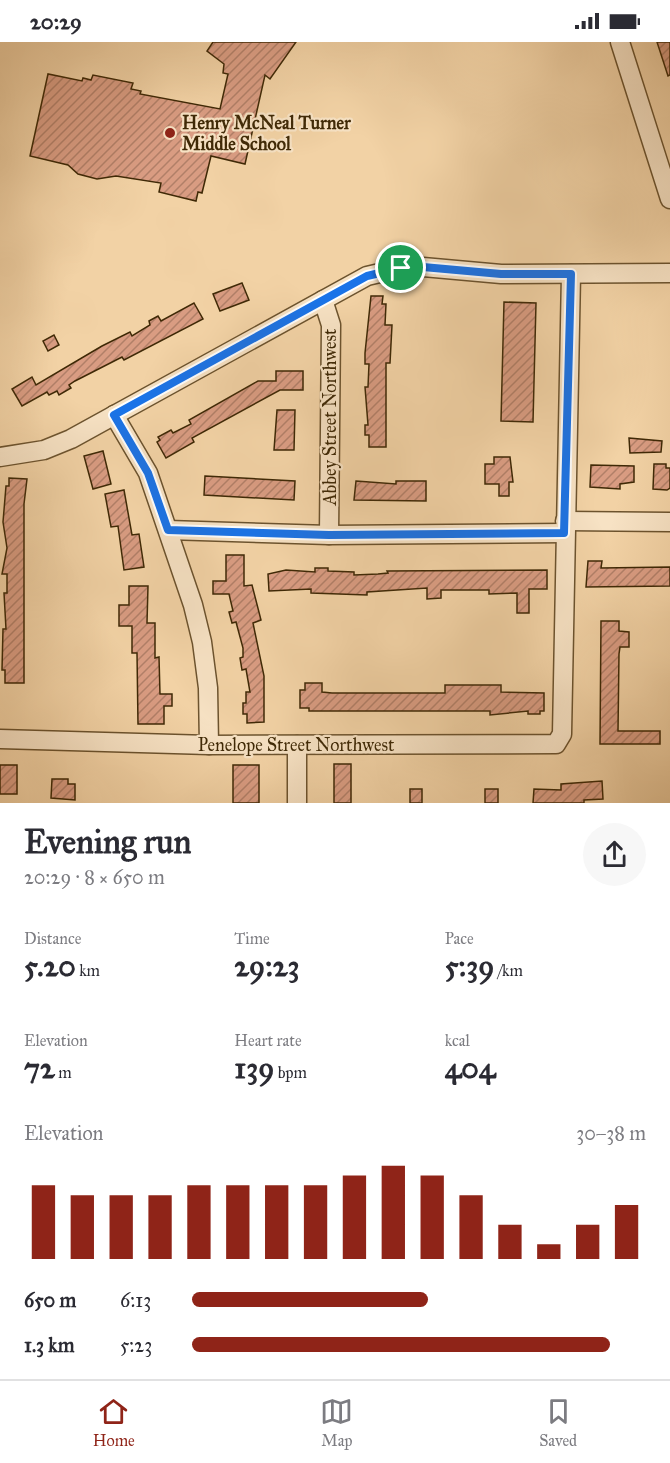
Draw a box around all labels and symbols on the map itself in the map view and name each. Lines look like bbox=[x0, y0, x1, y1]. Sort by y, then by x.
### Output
place label: Henry McNeal Turner Middle School bbox=[182, 112, 352, 155]
marker: Henry McNeal Turner Middle School bbox=[163, 126, 177, 140]
pin bbox=[375, 242, 426, 293]
street label: Abbey Street Northwest bbox=[319, 328, 341, 507]
street label: Penelope Street Northwest bbox=[198, 734, 395, 756]

